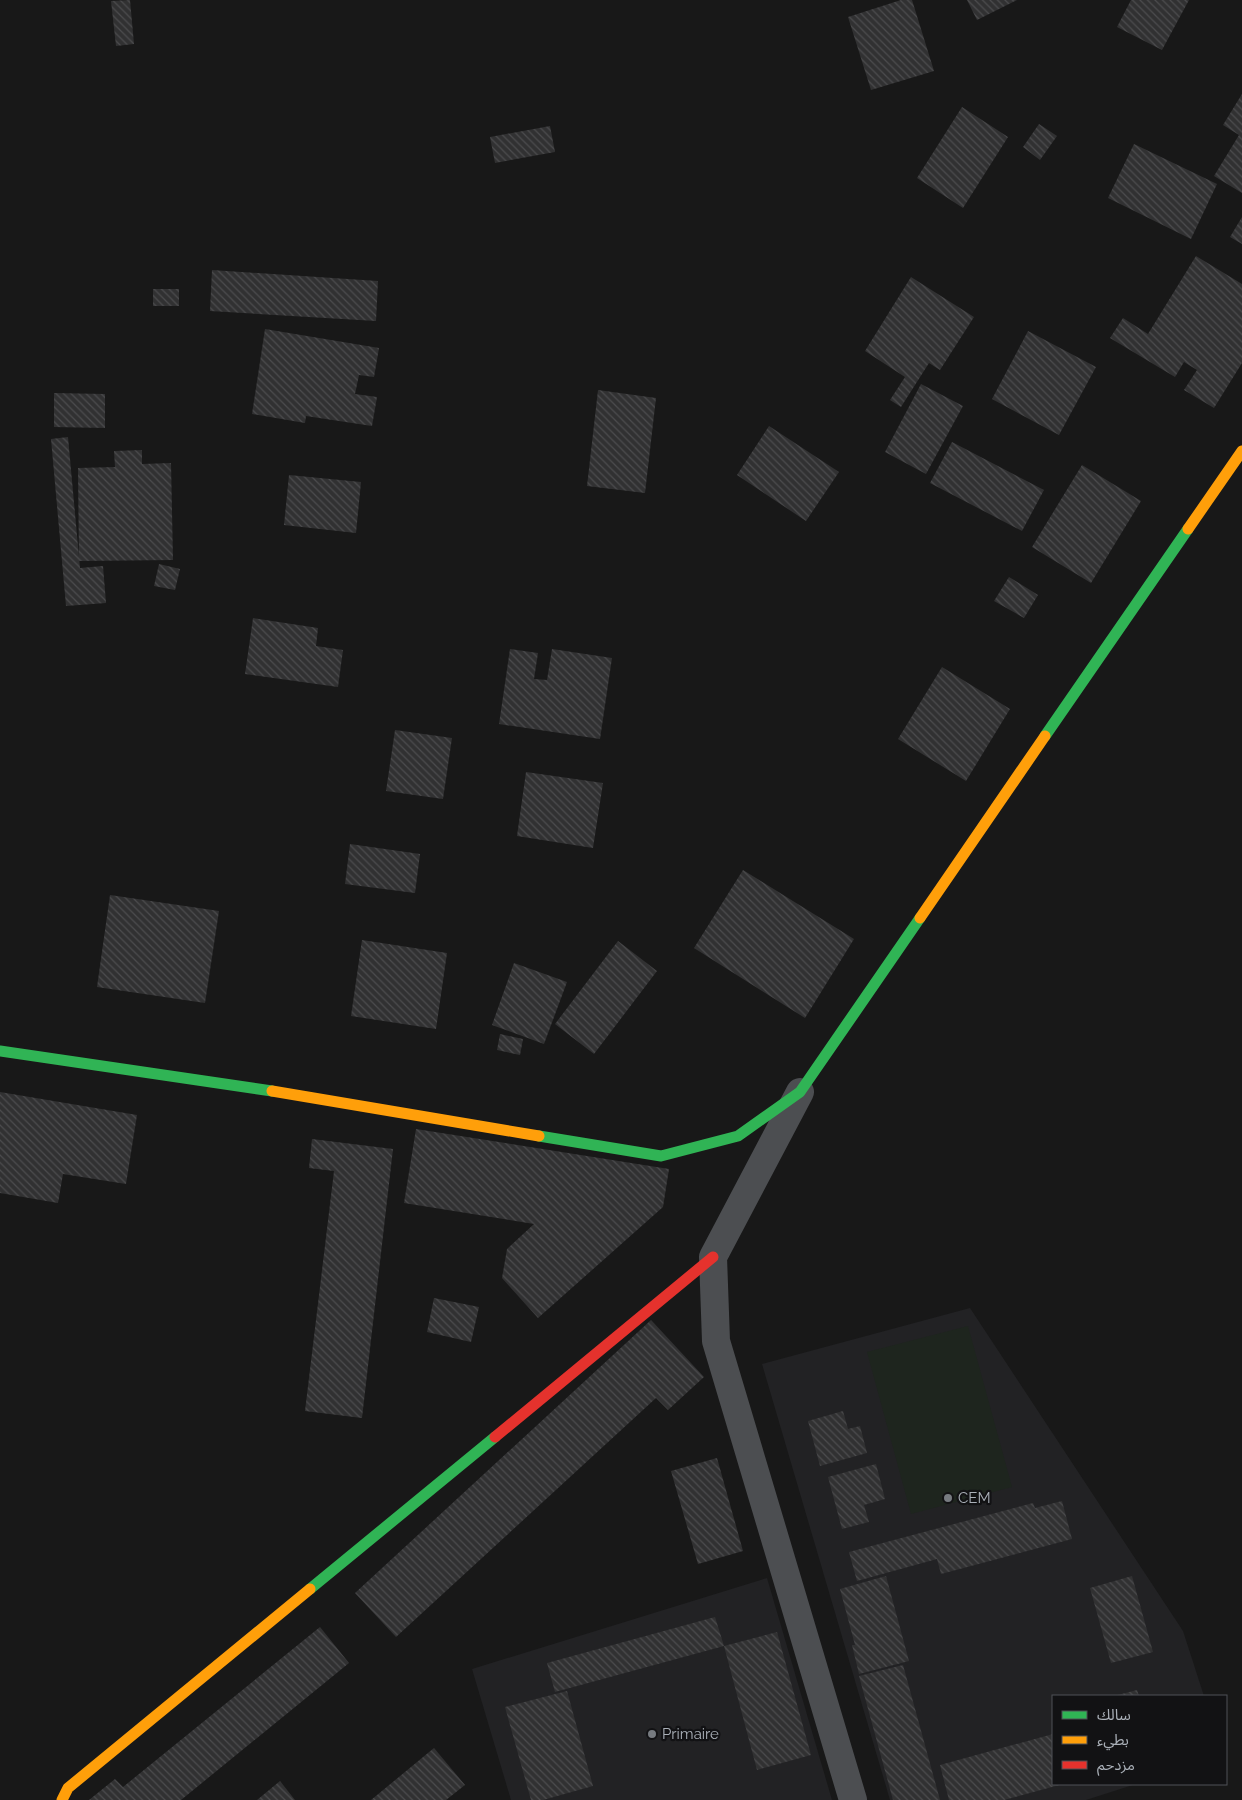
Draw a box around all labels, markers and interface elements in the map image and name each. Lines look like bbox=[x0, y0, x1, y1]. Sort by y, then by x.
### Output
place label: CEM bbox=[958, 1489, 991, 1507]
marker: CEM bbox=[942, 1492, 954, 1504]
legend bbox=[1052, 1695, 1227, 1785]
text: سالك bbox=[1097, 1706, 1131, 1724]
place label: Primaire bbox=[662, 1725, 719, 1743]
marker: Primaire bbox=[646, 1728, 658, 1740]
text: بطيء bbox=[1097, 1731, 1129, 1751]
text: مزدحم bbox=[1097, 1756, 1135, 1776]

